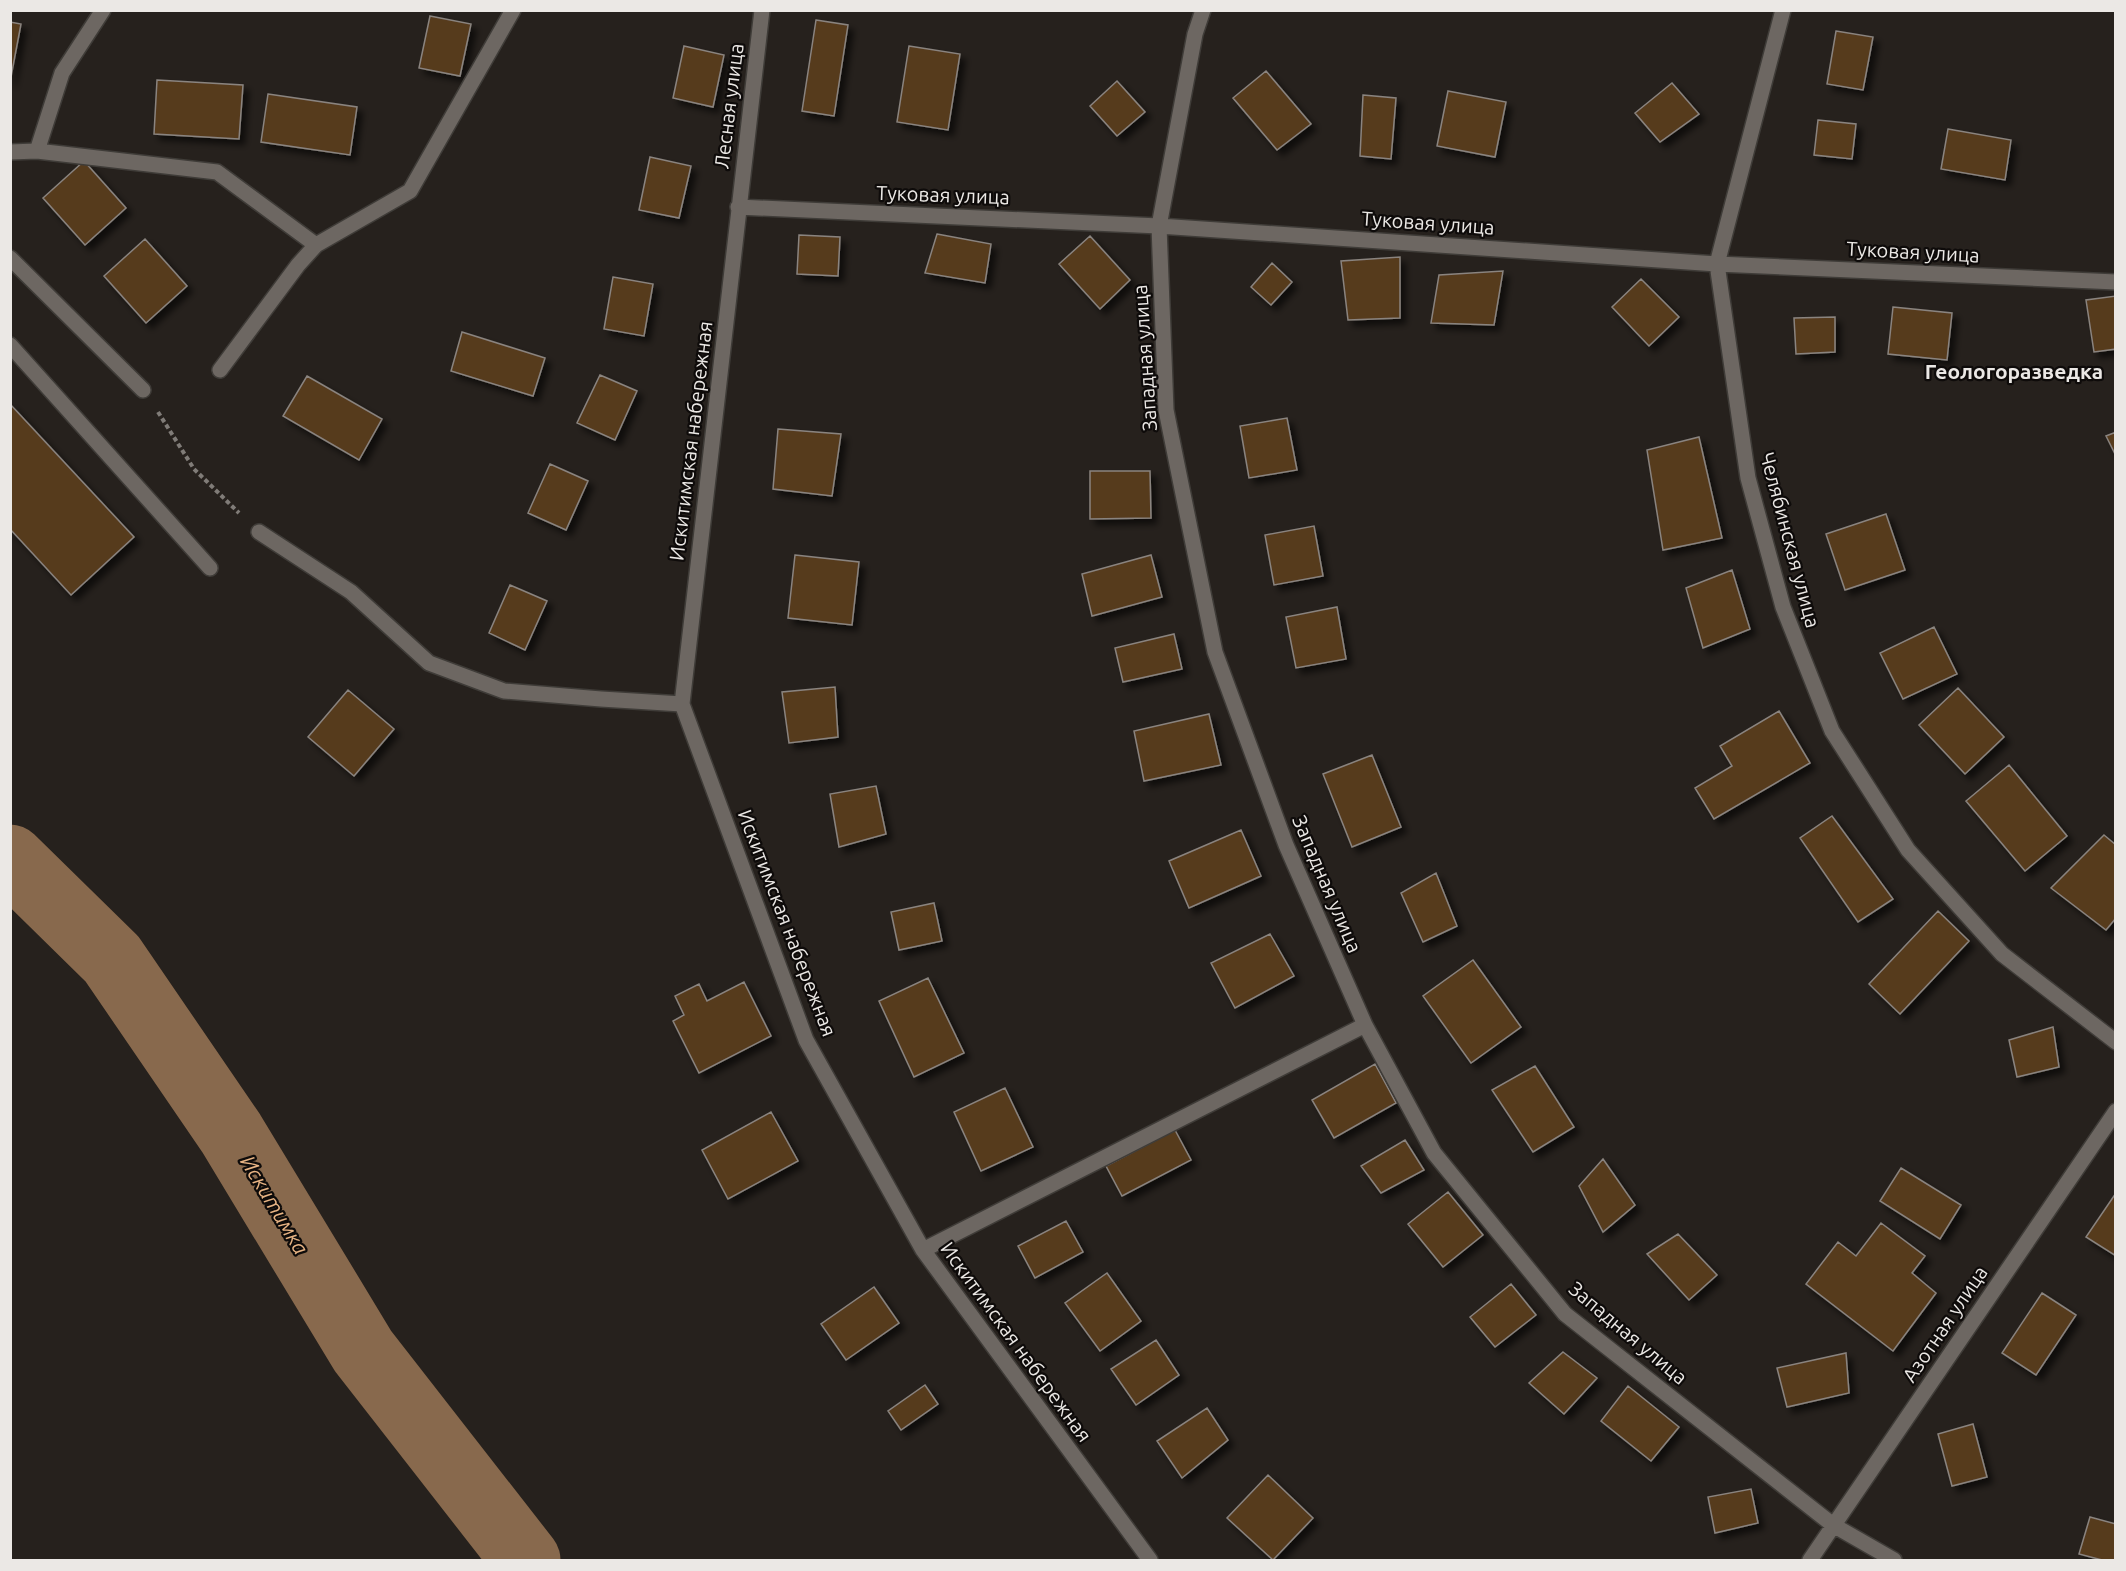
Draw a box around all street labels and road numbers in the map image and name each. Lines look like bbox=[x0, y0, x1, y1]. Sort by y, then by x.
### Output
street label: Лесная улица bbox=[709, 42, 748, 170]
street label: Туковая улица bbox=[876, 181, 1010, 208]
street label: Туковая улица bbox=[1361, 206, 1495, 239]
street label: Туковая улица bbox=[1846, 237, 1980, 266]
street label: Западная улица bbox=[1128, 284, 1161, 432]
street label: Искитимская набережная bbox=[664, 320, 717, 562]
street label: Челябинская улица bbox=[1756, 449, 1825, 630]
street label: Искитимская набережная bbox=[734, 806, 841, 1040]
street label: Западная улица bbox=[1288, 812, 1367, 956]
street label: Искитимская набережная bbox=[936, 1237, 1097, 1446]
street label: Азотная улица bbox=[1897, 1261, 1992, 1386]
street label: Западная улица bbox=[1565, 1277, 1692, 1389]

